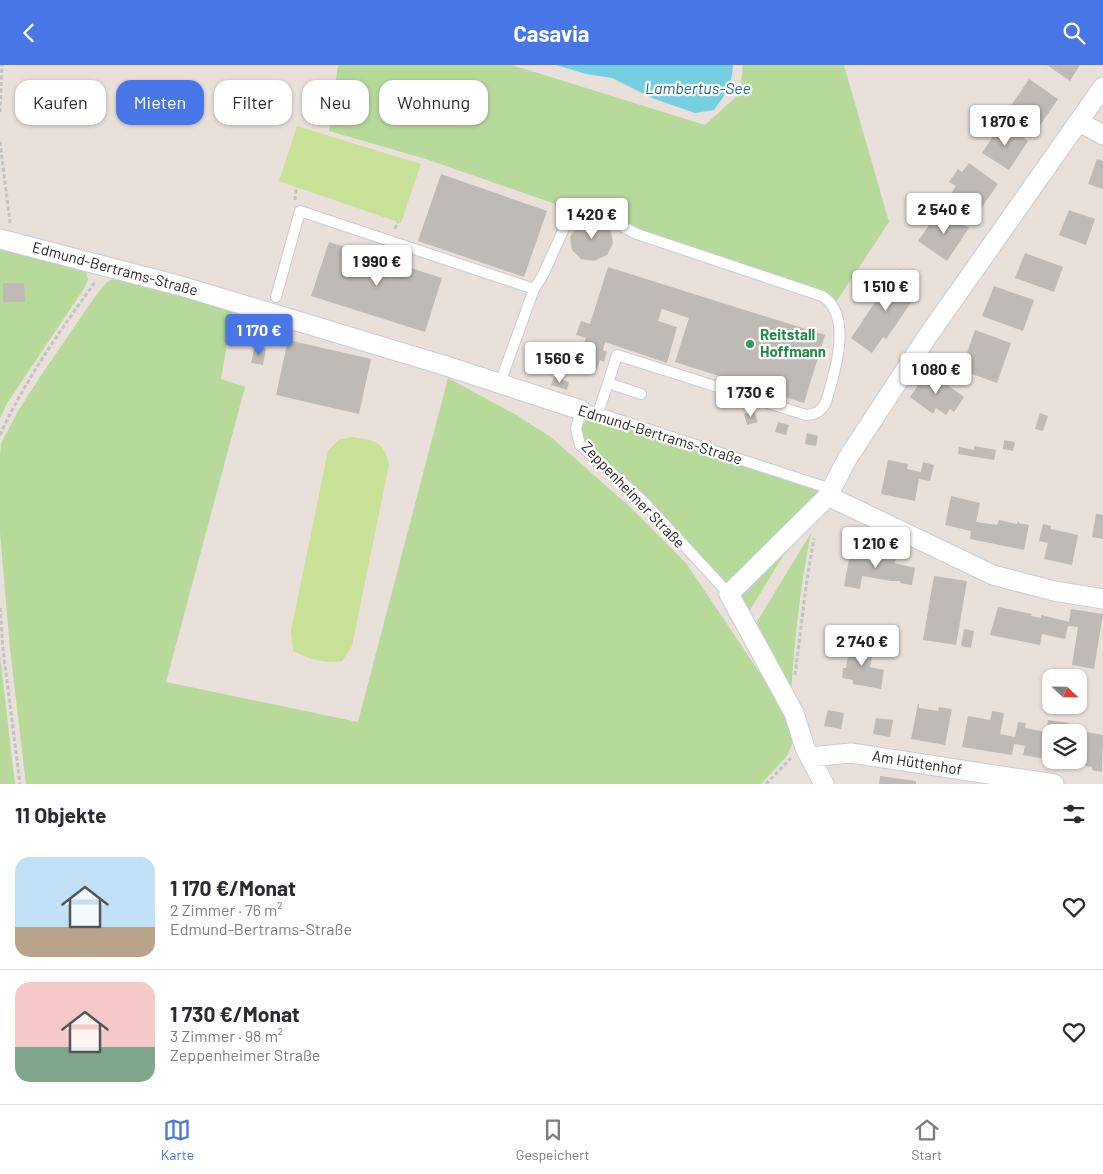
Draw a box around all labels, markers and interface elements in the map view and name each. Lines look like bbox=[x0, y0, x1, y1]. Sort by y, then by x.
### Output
icon: back bbox=[15, 19, 43, 47]
icon: search bbox=[1060, 19, 1088, 47]
text: Casavia bbox=[514, 20, 589, 46]
water label: Lambertus-See bbox=[645, 78, 751, 97]
chip: Kaufen bbox=[15, 80, 106, 125]
chip: Mieten bbox=[116, 80, 204, 125]
chip: Filter bbox=[214, 80, 292, 125]
chip: Neu bbox=[302, 80, 369, 125]
chip: Wohnung bbox=[379, 80, 488, 125]
pin: 1 870 € bbox=[959, 104, 1051, 147]
text: 1 870 € bbox=[981, 111, 1029, 130]
pin: 2 540 € bbox=[898, 193, 990, 235]
pin: 1 420 € bbox=[546, 197, 638, 240]
text: 2 540 € bbox=[918, 199, 970, 218]
text: 1 420 € bbox=[567, 204, 617, 223]
street label: Edmund-Bertrams-Straße bbox=[31, 237, 200, 299]
pin: 1 990 € bbox=[331, 245, 423, 287]
text: 1 990 € bbox=[353, 251, 401, 270]
pin: 1 510 € bbox=[840, 269, 932, 312]
text: 1 510 € bbox=[863, 276, 909, 295]
pin: 1 170 € bbox=[213, 313, 305, 356]
text: 1 170 € bbox=[237, 320, 281, 339]
place label: Reitstall Hoffmann bbox=[760, 325, 826, 360]
marker: Reitstall Hoffmann bbox=[744, 338, 756, 350]
pin: 1 560 € bbox=[514, 341, 606, 384]
text: 1 560 € bbox=[536, 348, 584, 367]
pin: 1 080 € bbox=[890, 353, 982, 395]
text: 1 080 € bbox=[911, 359, 961, 378]
pin: 1 730 € bbox=[705, 375, 797, 418]
text: 1 730 € bbox=[727, 382, 775, 401]
street label: Edmund-Bertrams-Straße bbox=[576, 400, 745, 468]
street label: Zeppenheimer Straße bbox=[578, 437, 689, 551]
pin: 1 210 € bbox=[830, 527, 922, 569]
text: 1 210 € bbox=[853, 533, 899, 552]
pin: 2 740 € bbox=[816, 625, 908, 667]
text: 2 740 € bbox=[836, 631, 888, 650]
north arrow bbox=[1042, 669, 1088, 714]
map controls bbox=[1042, 669, 1087, 769]
button: layers bbox=[1042, 724, 1087, 769]
street label: Am Hüttenhof bbox=[871, 746, 963, 778]
icon: filters bbox=[1060, 800, 1088, 828]
text: 11 Objekte bbox=[15, 802, 106, 827]
text: 1 170 €/Monat bbox=[170, 875, 296, 900]
icon: home bbox=[55, 877, 115, 937]
icon: heart bbox=[1060, 893, 1088, 921]
text: 2 Zimmer · 76 m² bbox=[170, 900, 283, 919]
text: Edmund-Bertrams-Straße bbox=[170, 919, 352, 938]
text: 1 730 €/Monat bbox=[170, 1001, 300, 1026]
icon: home bbox=[55, 1002, 115, 1062]
icon: heart bbox=[1060, 1018, 1088, 1046]
text: 3 Zimmer · 98 m² bbox=[170, 1026, 283, 1045]
text: Zeppenheimer Straße bbox=[170, 1045, 320, 1064]
tab: Karte bbox=[161, 1116, 194, 1163]
tab: Gespeichert bbox=[516, 1116, 590, 1163]
tab: Start bbox=[911, 1116, 942, 1163]

